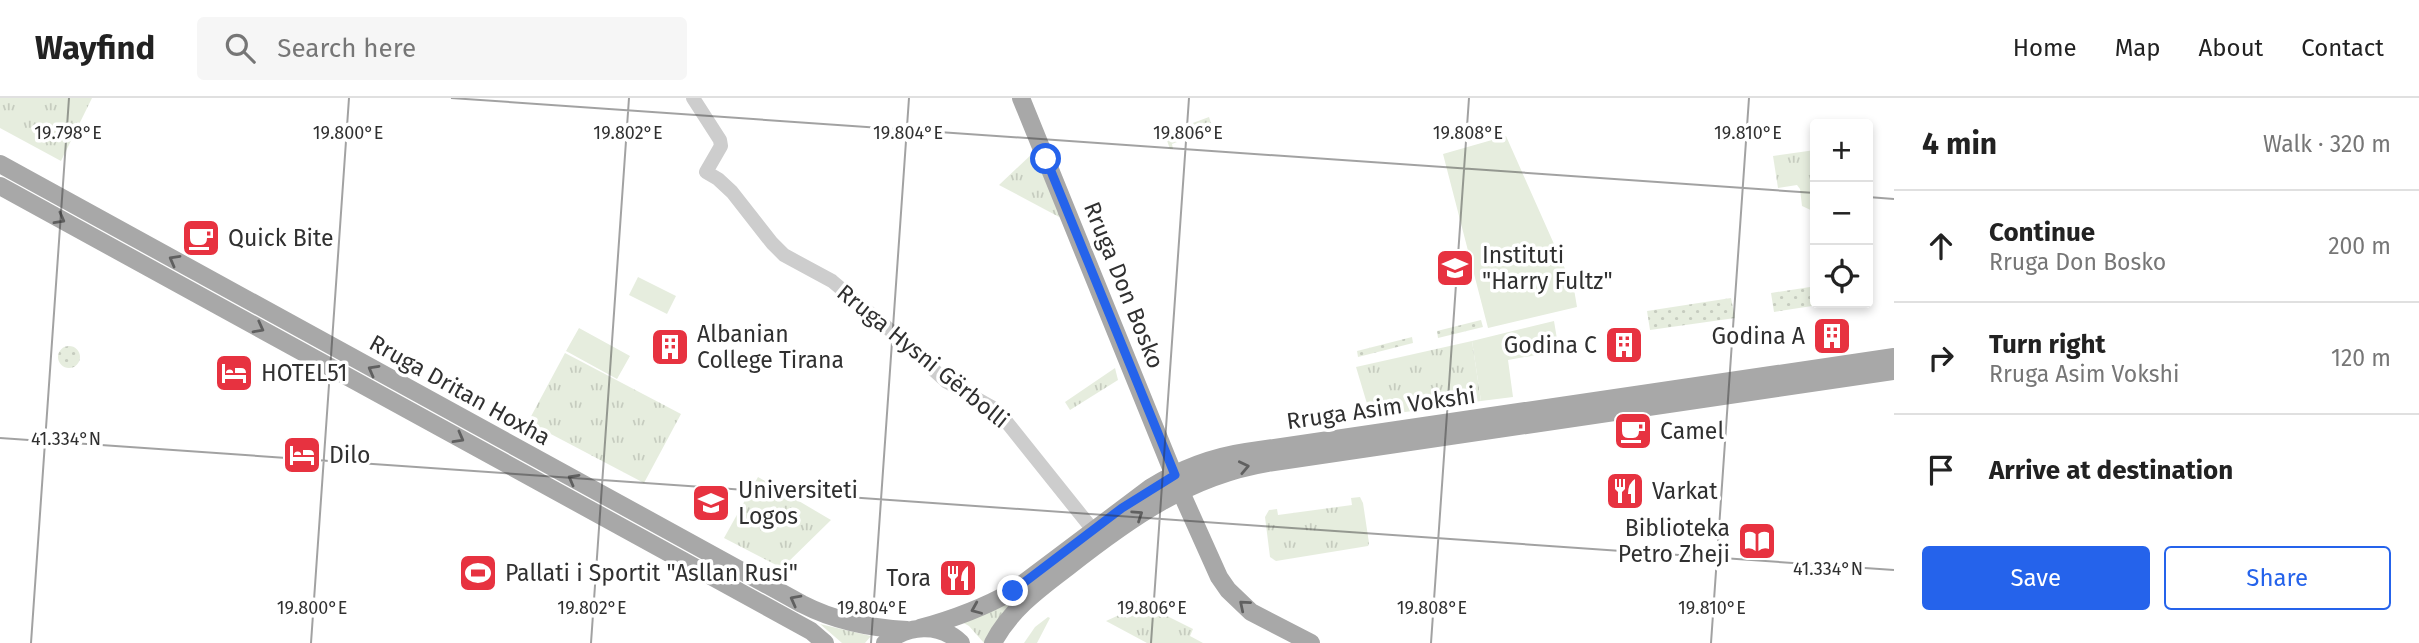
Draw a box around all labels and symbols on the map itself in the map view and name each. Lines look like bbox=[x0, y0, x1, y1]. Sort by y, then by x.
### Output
text: 19.798°E bbox=[34, 122, 102, 144]
text: 19.800°E bbox=[313, 122, 383, 144]
text: 19.802°E bbox=[593, 122, 663, 144]
text: 19.804°E bbox=[873, 122, 943, 144]
text: 19.806°E bbox=[1153, 122, 1223, 144]
text: 19.808°E bbox=[1433, 122, 1503, 144]
text: 19.810°E bbox=[1714, 122, 1782, 144]
route start bbox=[1030, 143, 1061, 174]
street label: Rruga Don Bosko bbox=[1078, 198, 1170, 372]
one-way arrow bbox=[53, 211, 65, 224]
cafe icon: Quick Bite bbox=[180, 217, 222, 259]
place label: Quick Bite bbox=[228, 224, 334, 252]
place label: Instituti "Harry Fultz" bbox=[1482, 241, 1613, 295]
school or university icon: Instituti "Harry Fultz" bbox=[1434, 247, 1476, 289]
one-way arrow bbox=[169, 255, 181, 268]
street label: Rruga Hysni Gërbolli bbox=[831, 278, 1015, 434]
building icon: Godina A bbox=[1811, 315, 1853, 357]
one-way arrow bbox=[252, 320, 265, 334]
place label: Albanian College Tirana bbox=[697, 320, 844, 374]
place label: Godina A bbox=[1712, 322, 1806, 350]
building icon: Godina C bbox=[1603, 324, 1645, 366]
building icon: Albanian College Tirana bbox=[649, 326, 691, 368]
street label: Rruga Dritan Hoxha bbox=[365, 329, 555, 451]
place label: Godina C bbox=[1504, 331, 1597, 359]
hotel icon: HOTEL51 bbox=[213, 352, 255, 394]
place label: HOTEL51 bbox=[261, 359, 347, 387]
one-way arrow bbox=[368, 365, 381, 378]
street label: Rruga Asim Vokshi bbox=[1285, 381, 1477, 435]
cafe icon: Camel bbox=[1612, 410, 1654, 452]
place label: Camel bbox=[1660, 417, 1724, 445]
text: 41.334°N bbox=[31, 428, 101, 450]
one-way arrow bbox=[451, 430, 464, 443]
hotel icon: Dilo bbox=[281, 434, 323, 476]
place label: Dilo bbox=[329, 441, 370, 469]
one-way arrow bbox=[1238, 461, 1250, 476]
restaurant icon: Varkat bbox=[1604, 470, 1646, 512]
one-way arrow bbox=[568, 474, 580, 487]
place label: Universiteti Logos bbox=[738, 476, 858, 530]
place label: Varkat bbox=[1652, 477, 1718, 505]
school or university icon: Universiteti Logos bbox=[690, 482, 732, 524]
one-way arrow bbox=[1130, 510, 1143, 523]
place label: Biblioteka Petro Zheji bbox=[1618, 514, 1730, 568]
library icon: Biblioteka Petro Zheji bbox=[1736, 520, 1778, 562]
sports icon: Pallati i Sportit "Asllan Rusi" bbox=[457, 552, 499, 594]
restaurant icon: Tora bbox=[937, 557, 979, 599]
text: 41.334°N bbox=[1793, 558, 1863, 580]
place label: Pallati i Sportit "Asllan Rusi" bbox=[505, 559, 798, 587]
place label: Tora bbox=[886, 564, 931, 592]
route end bbox=[997, 575, 1028, 606]
one-way arrow bbox=[790, 595, 802, 609]
text: 19.800°E bbox=[277, 597, 347, 619]
text: 19.802°E bbox=[557, 597, 627, 619]
text: 19.804°E bbox=[837, 597, 907, 619]
text: 19.806°E bbox=[1117, 597, 1187, 619]
text: 19.808°E bbox=[1397, 597, 1467, 619]
text: 19.810°E bbox=[1678, 597, 1746, 619]
one-way arrow bbox=[970, 601, 982, 615]
one-way arrow bbox=[1239, 601, 1252, 613]

